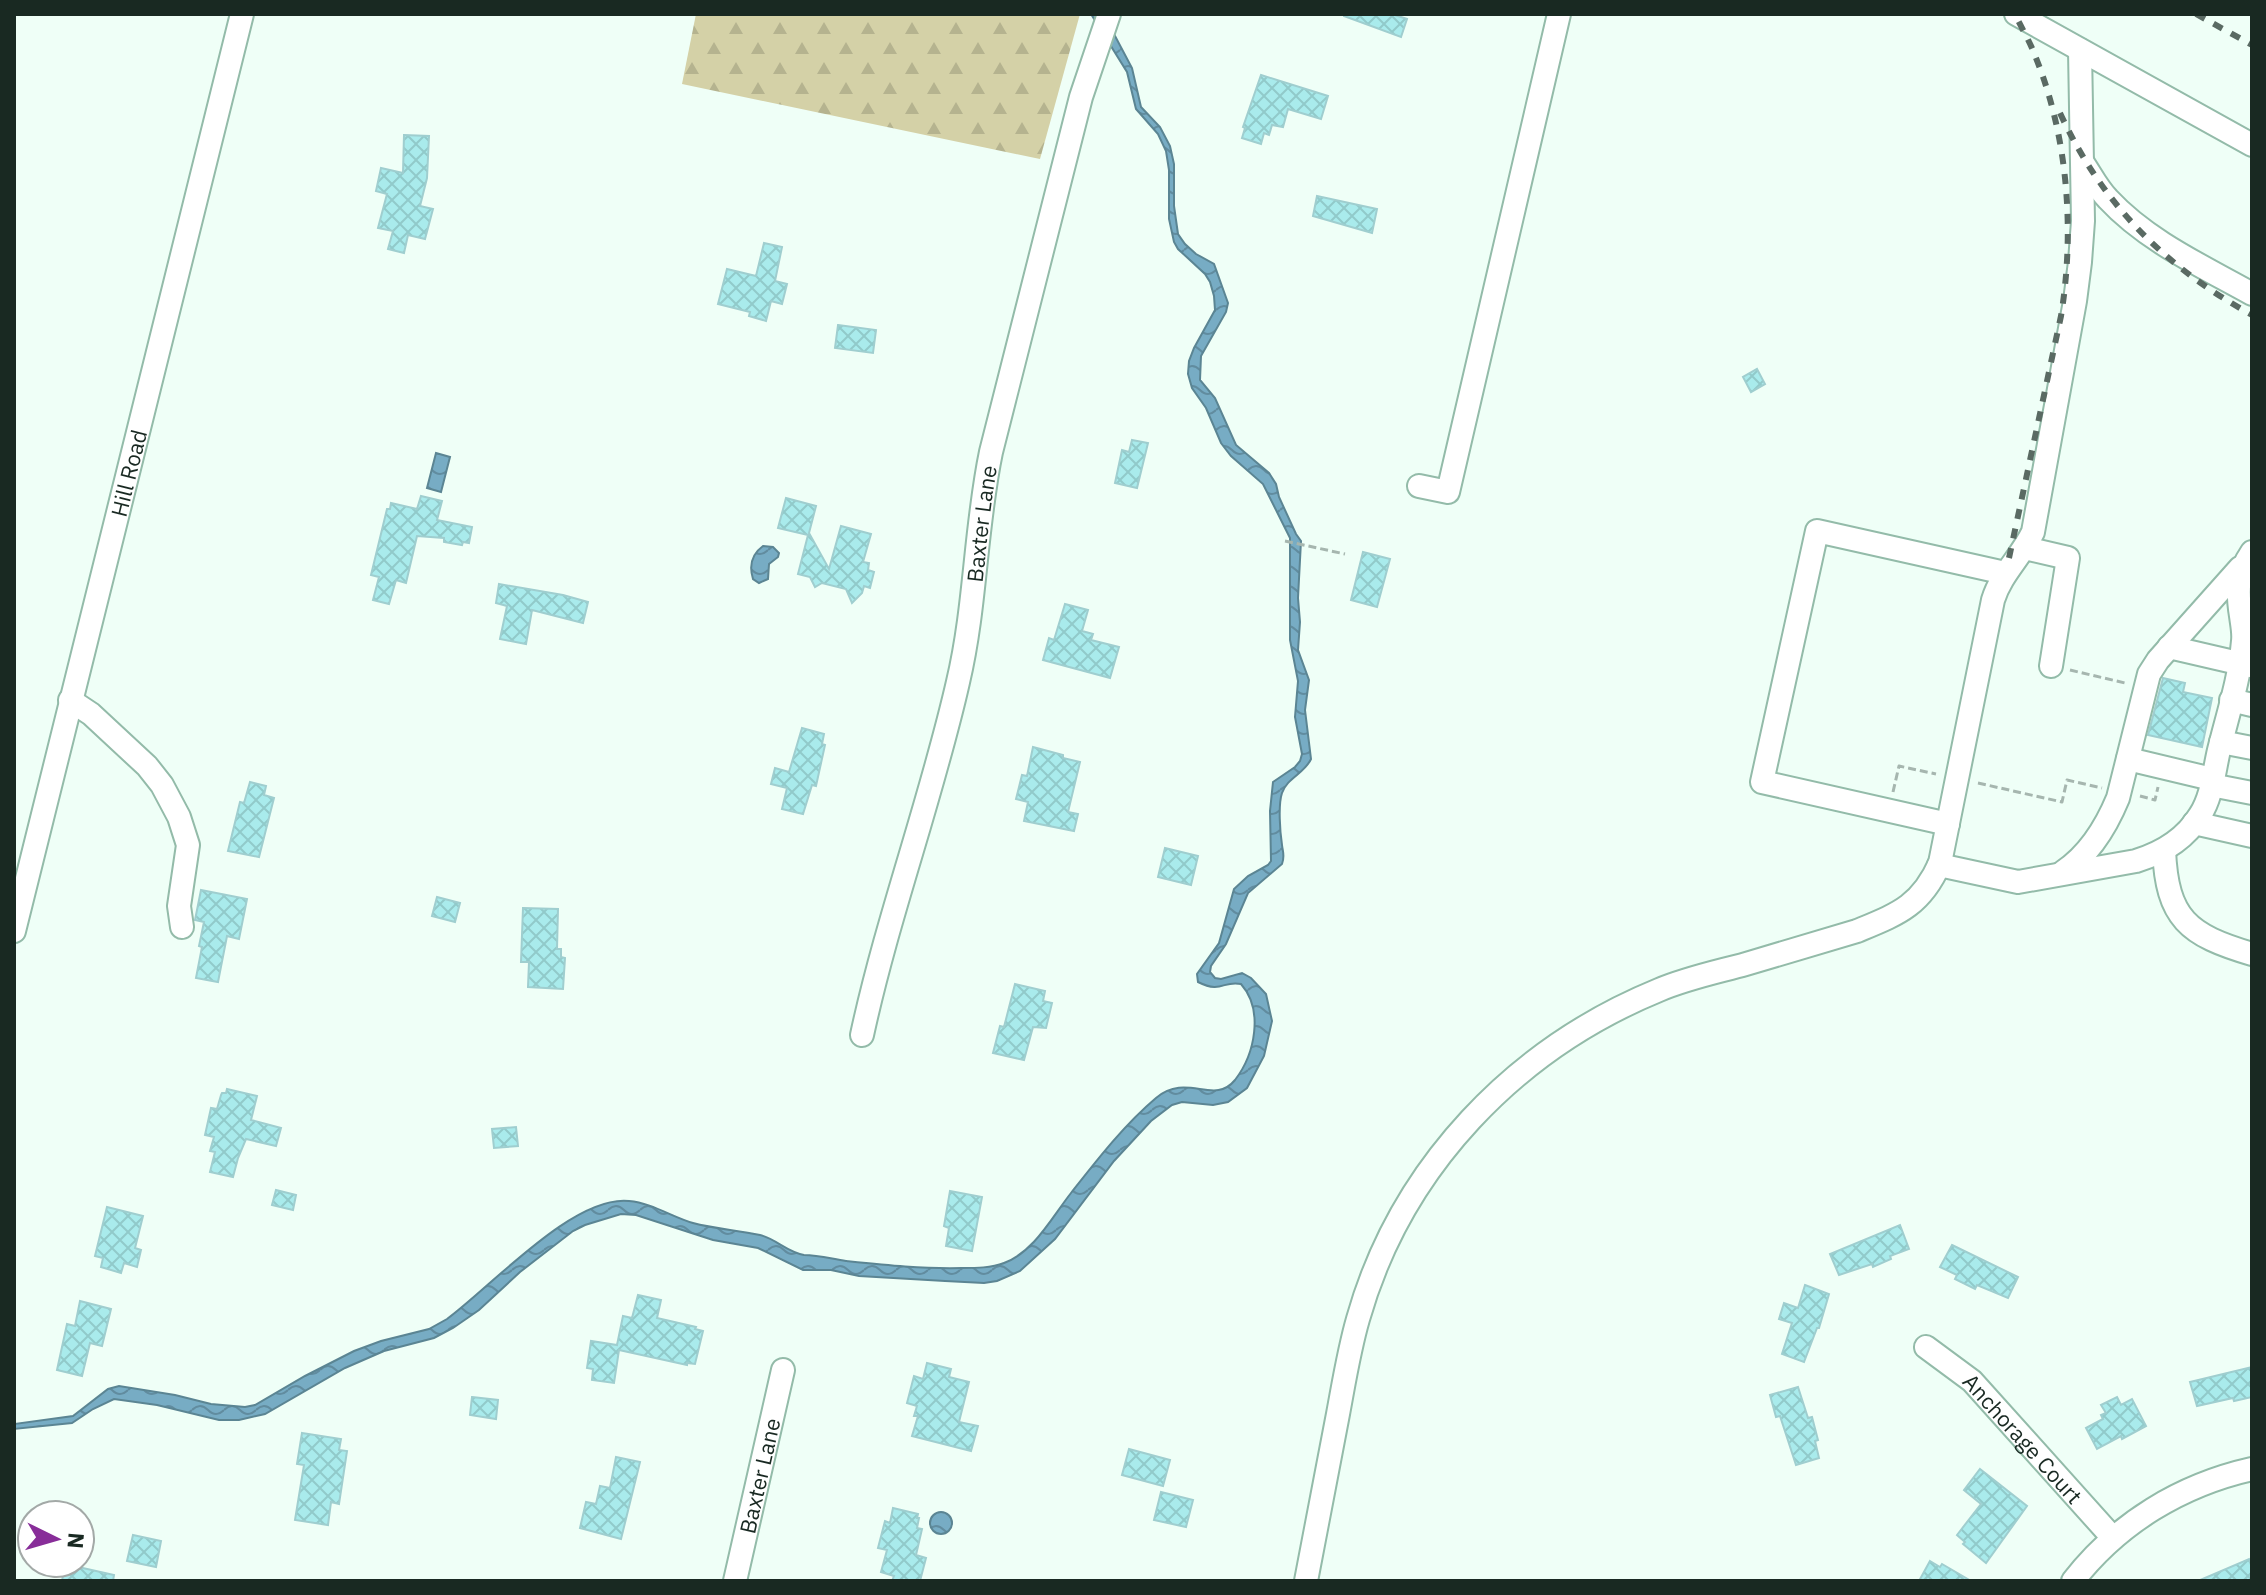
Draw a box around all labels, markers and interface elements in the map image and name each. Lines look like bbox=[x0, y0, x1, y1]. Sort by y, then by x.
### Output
street label: Hill Road bbox=[103, 426, 153, 520]
street label: Baxter Lane bbox=[959, 463, 1003, 584]
street label: Anchorage Court bbox=[1957, 1367, 2089, 1509]
street label: Baxter Lane bbox=[732, 1415, 786, 1536]
north arrow bbox=[16, 1499, 96, 1579]
text: N bbox=[61, 1532, 92, 1550]

